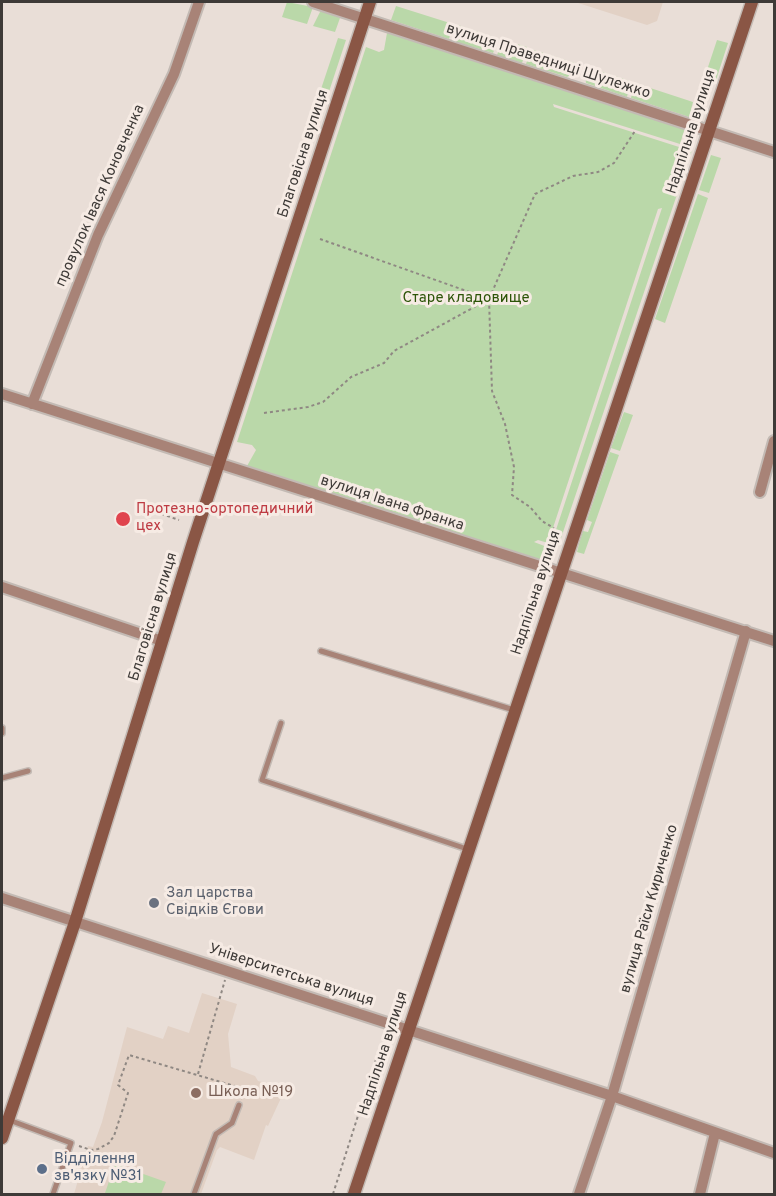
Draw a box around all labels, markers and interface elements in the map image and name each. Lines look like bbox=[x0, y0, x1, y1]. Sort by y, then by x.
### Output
street label: вулиця Праведниці Шулежко bbox=[444, 20, 652, 104]
street label: Надпільна вулиця bbox=[663, 68, 721, 196]
street label: Благовісна вулиця bbox=[275, 88, 333, 220]
street label: провулок Івася Коновченка bbox=[53, 102, 149, 290]
park label: Старе кладовище bbox=[402, 290, 530, 308]
street label: вулиця Івана Франка bbox=[318, 472, 466, 536]
place label: Протезно-ортопедичний цех bbox=[136, 501, 313, 536]
marker: Протезно-ортопедичний цех bbox=[114, 510, 132, 528]
street label: Надпільна вулиця bbox=[508, 529, 566, 657]
street label: Благовісна вулиця bbox=[126, 550, 182, 684]
street label: вулиця Раїси Кириченко bbox=[617, 823, 683, 995]
place label: Зал царства Свідків Єгови bbox=[166, 885, 264, 920]
marker: Зал царства Свідків Єгови bbox=[147, 896, 161, 910]
street label: Університетська вулиця bbox=[206, 941, 376, 1011]
street label: Надпільна вулиця bbox=[355, 990, 413, 1118]
place label: Школа №19 bbox=[208, 1084, 293, 1102]
marker: Школа №19 bbox=[189, 1086, 203, 1100]
place label: Відділення зв'язку №31 bbox=[54, 1151, 142, 1186]
marker: Відділення зв'язку №31 bbox=[35, 1162, 49, 1176]

